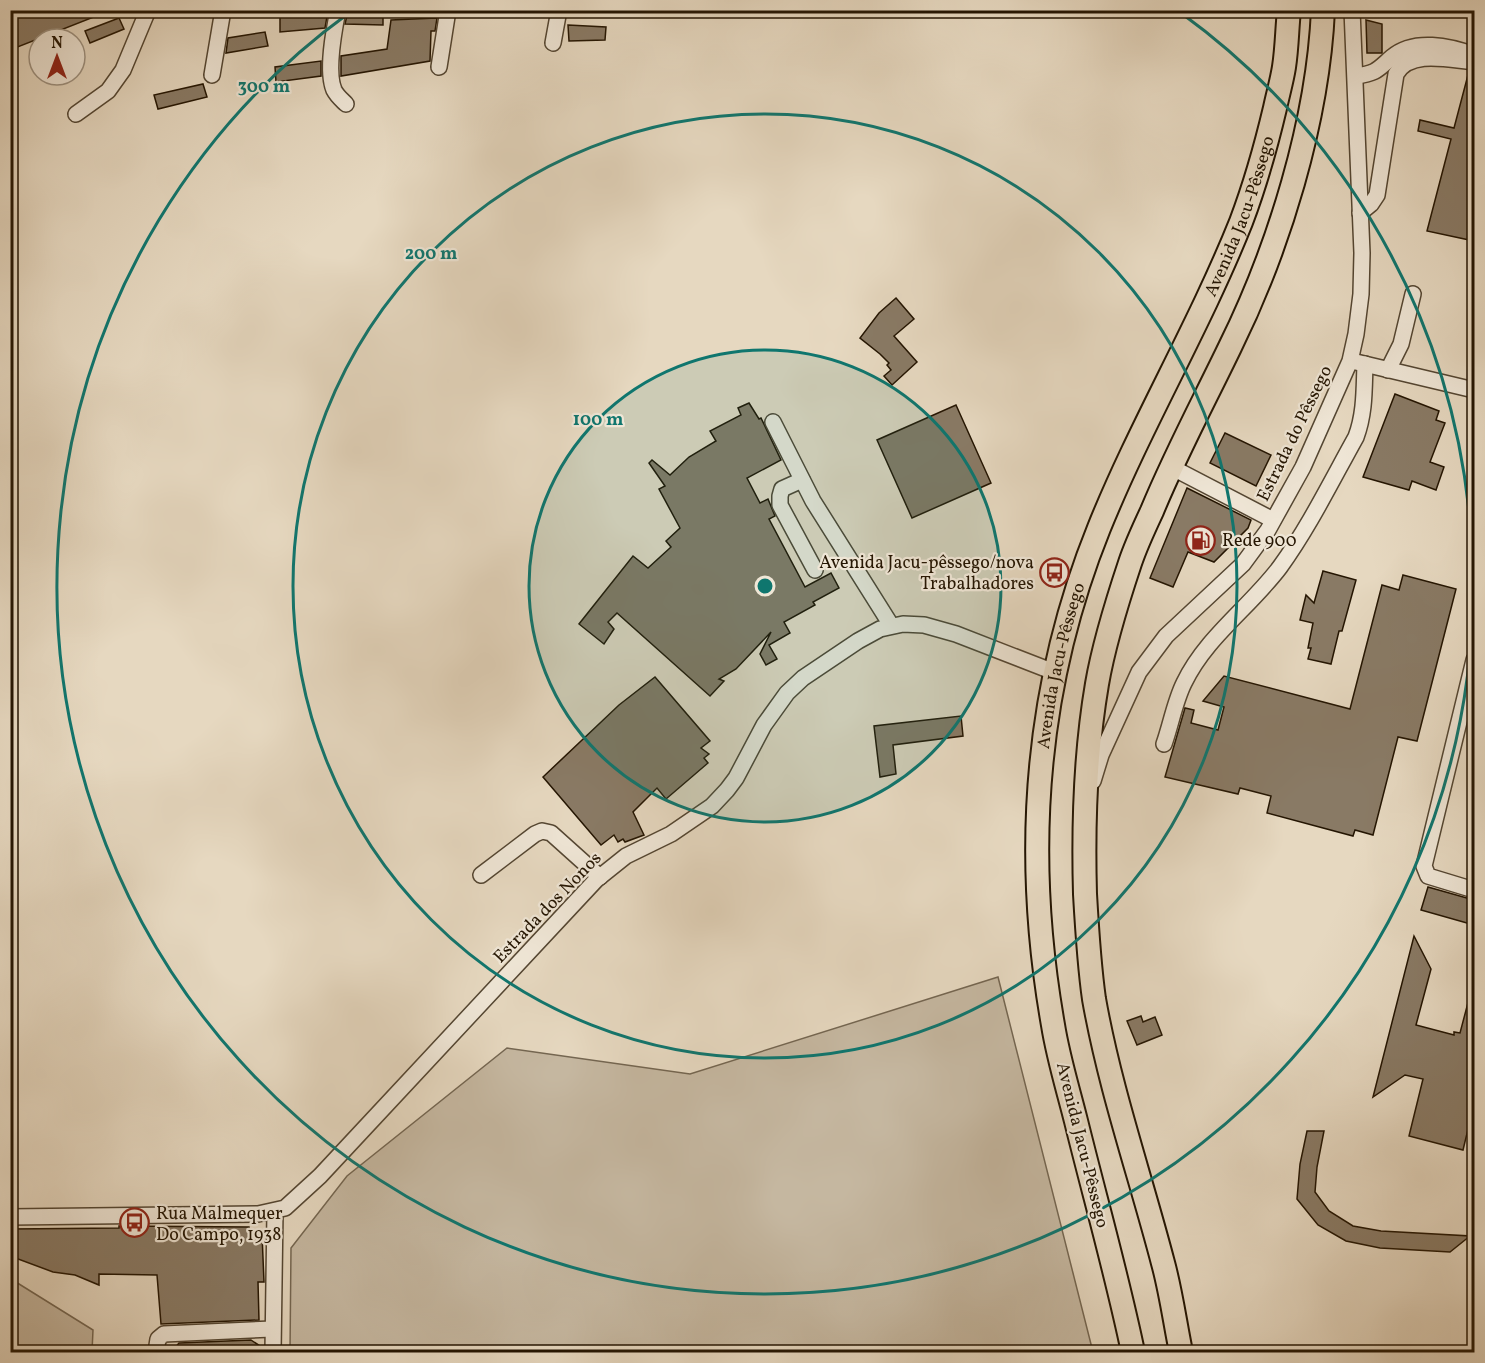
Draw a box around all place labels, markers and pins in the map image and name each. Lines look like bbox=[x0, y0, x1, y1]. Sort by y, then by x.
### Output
fuel station icon: Rede 900 bbox=[1185, 524, 1217, 556]
place label: Rede 900 bbox=[1222, 529, 1297, 554]
place label: Avenida Jacu-pêssego/nova Trabalhadores bbox=[819, 551, 1034, 597]
bus stop icon: Avenida Jacu-pêssego/nova Trabalhadores bbox=[1039, 556, 1071, 588]
centre of rings bbox=[755, 576, 775, 596]
place label: Rua Malmequer Do Campo, 1938 bbox=[156, 1202, 283, 1248]
bus stop icon: Rua Malmequer Do Campo, 1938 bbox=[119, 1207, 151, 1239]

